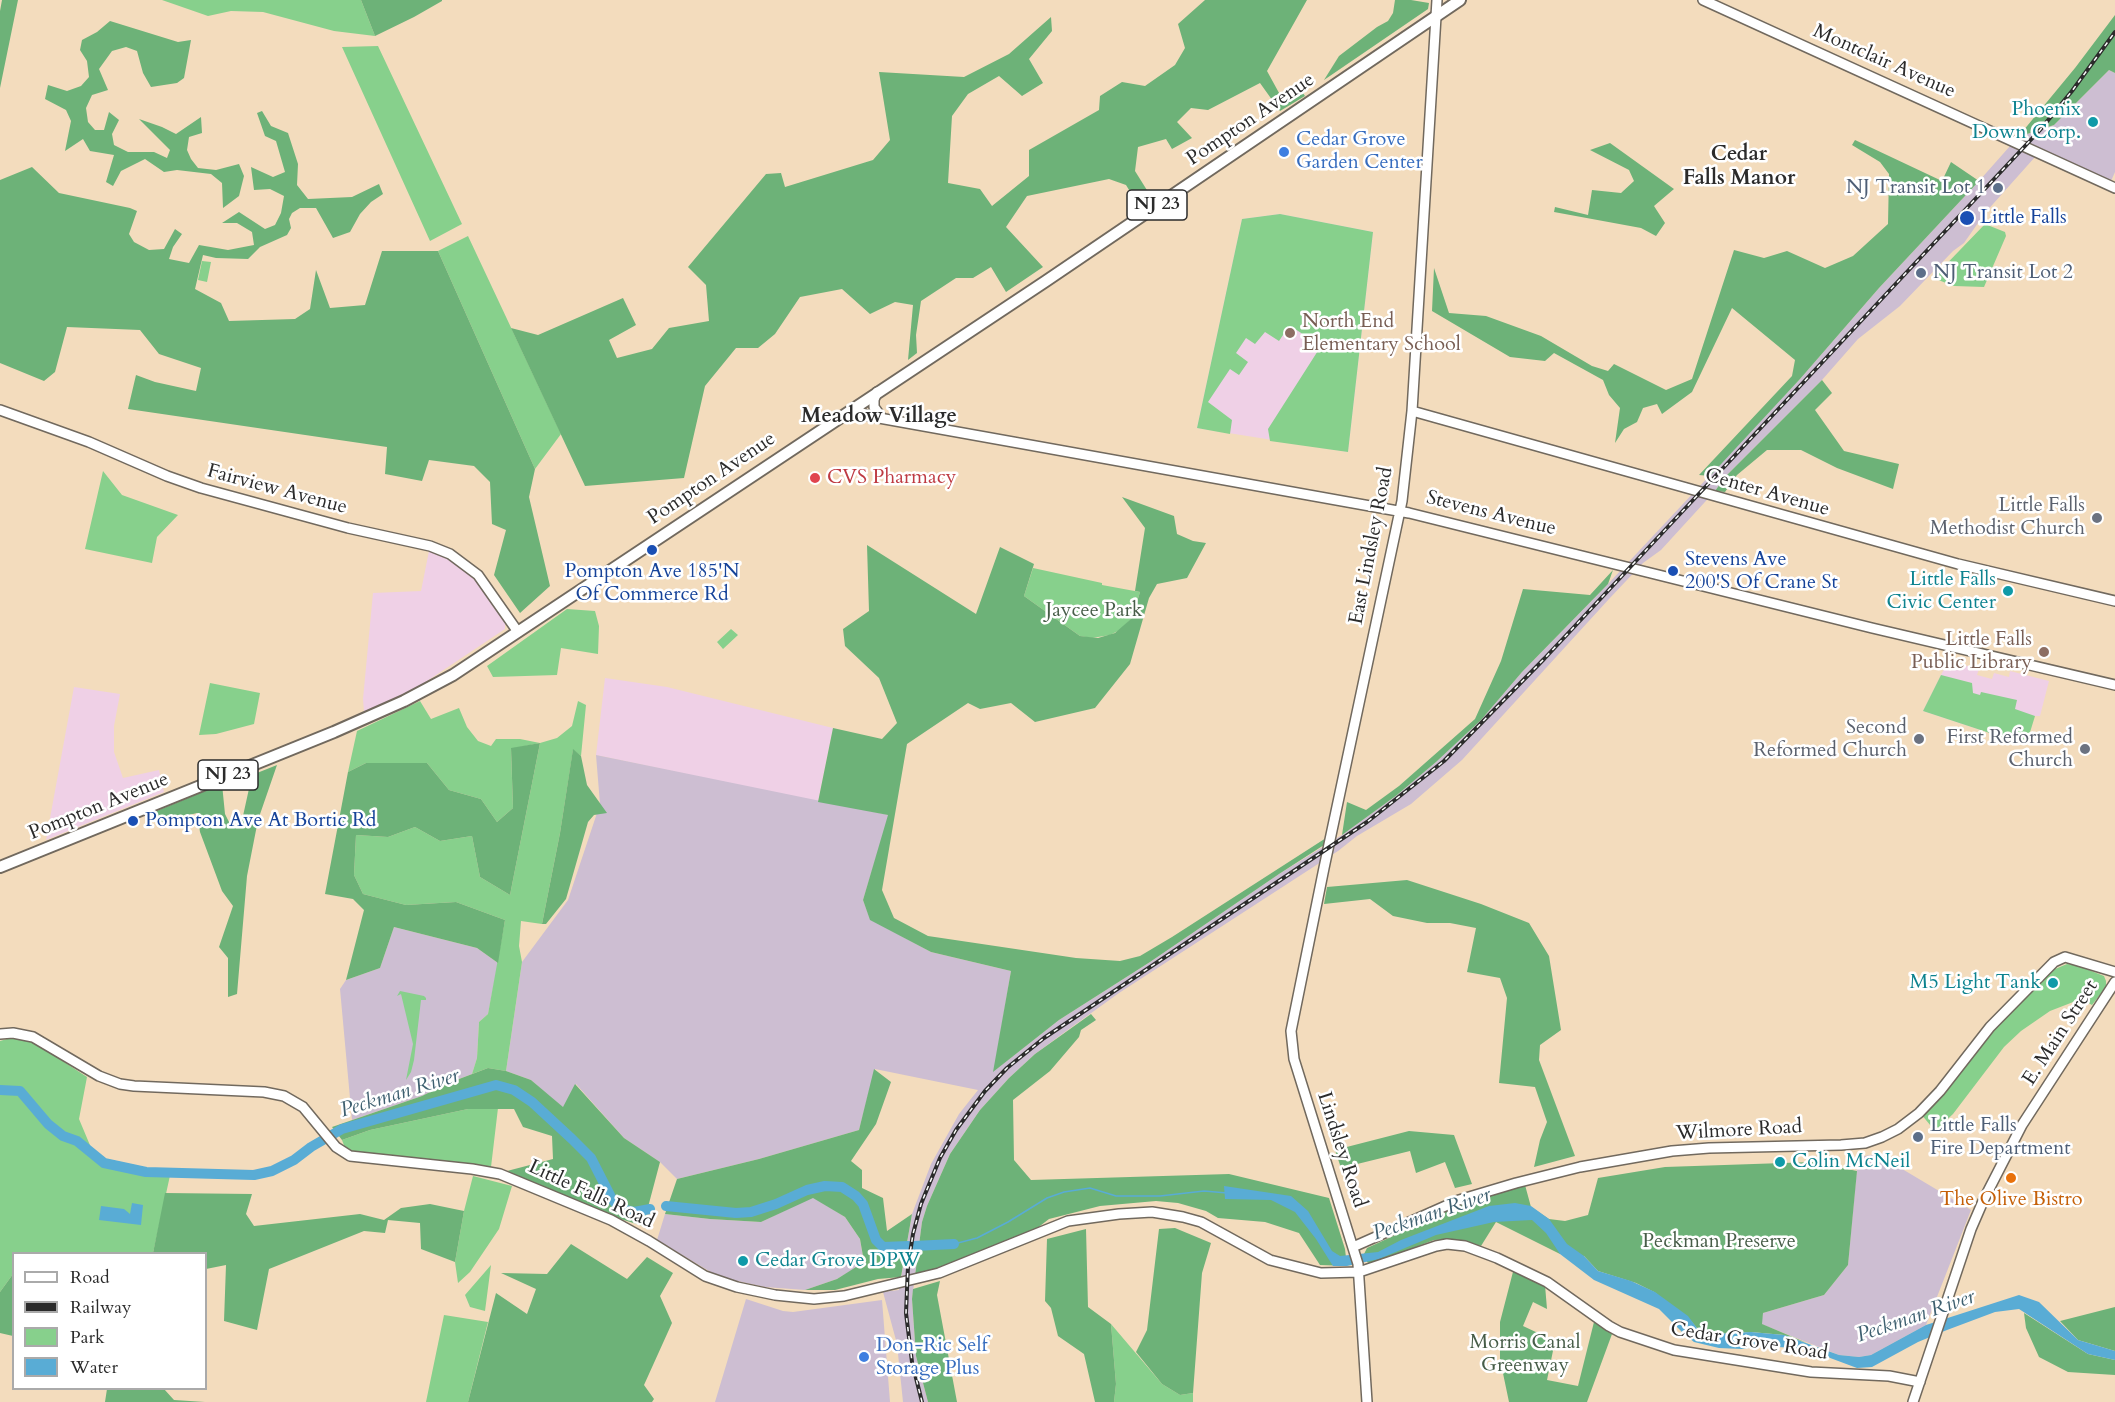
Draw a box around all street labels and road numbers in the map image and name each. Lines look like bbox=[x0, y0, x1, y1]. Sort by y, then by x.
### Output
street label: Montclair Avenue bbox=[1809, 20, 1959, 104]
street label: Pompton Avenue bbox=[1183, 68, 1319, 172]
road number: NJ 23 bbox=[1127, 190, 1187, 220]
street label: Pompton Avenue bbox=[644, 427, 780, 531]
street label: Fairview Avenue bbox=[204, 460, 350, 520]
street label: Center Avenue bbox=[1702, 464, 1832, 522]
street label: East Lindsley Road bbox=[1345, 465, 1399, 627]
street label: Stevens Avenue bbox=[1424, 486, 1558, 542]
road number: NJ 23 bbox=[198, 760, 258, 790]
street label: Pompton Avenue bbox=[25, 768, 173, 846]
street label: E. Main Street bbox=[2018, 976, 2104, 1090]
street label: Lindsley Road bbox=[1311, 1089, 1371, 1211]
street label: Wilmore Road bbox=[1675, 1116, 1803, 1146]
street label: Little Falls Road bbox=[524, 1155, 658, 1235]
street label: Cedar Grove Road bbox=[1669, 1318, 1829, 1366]

